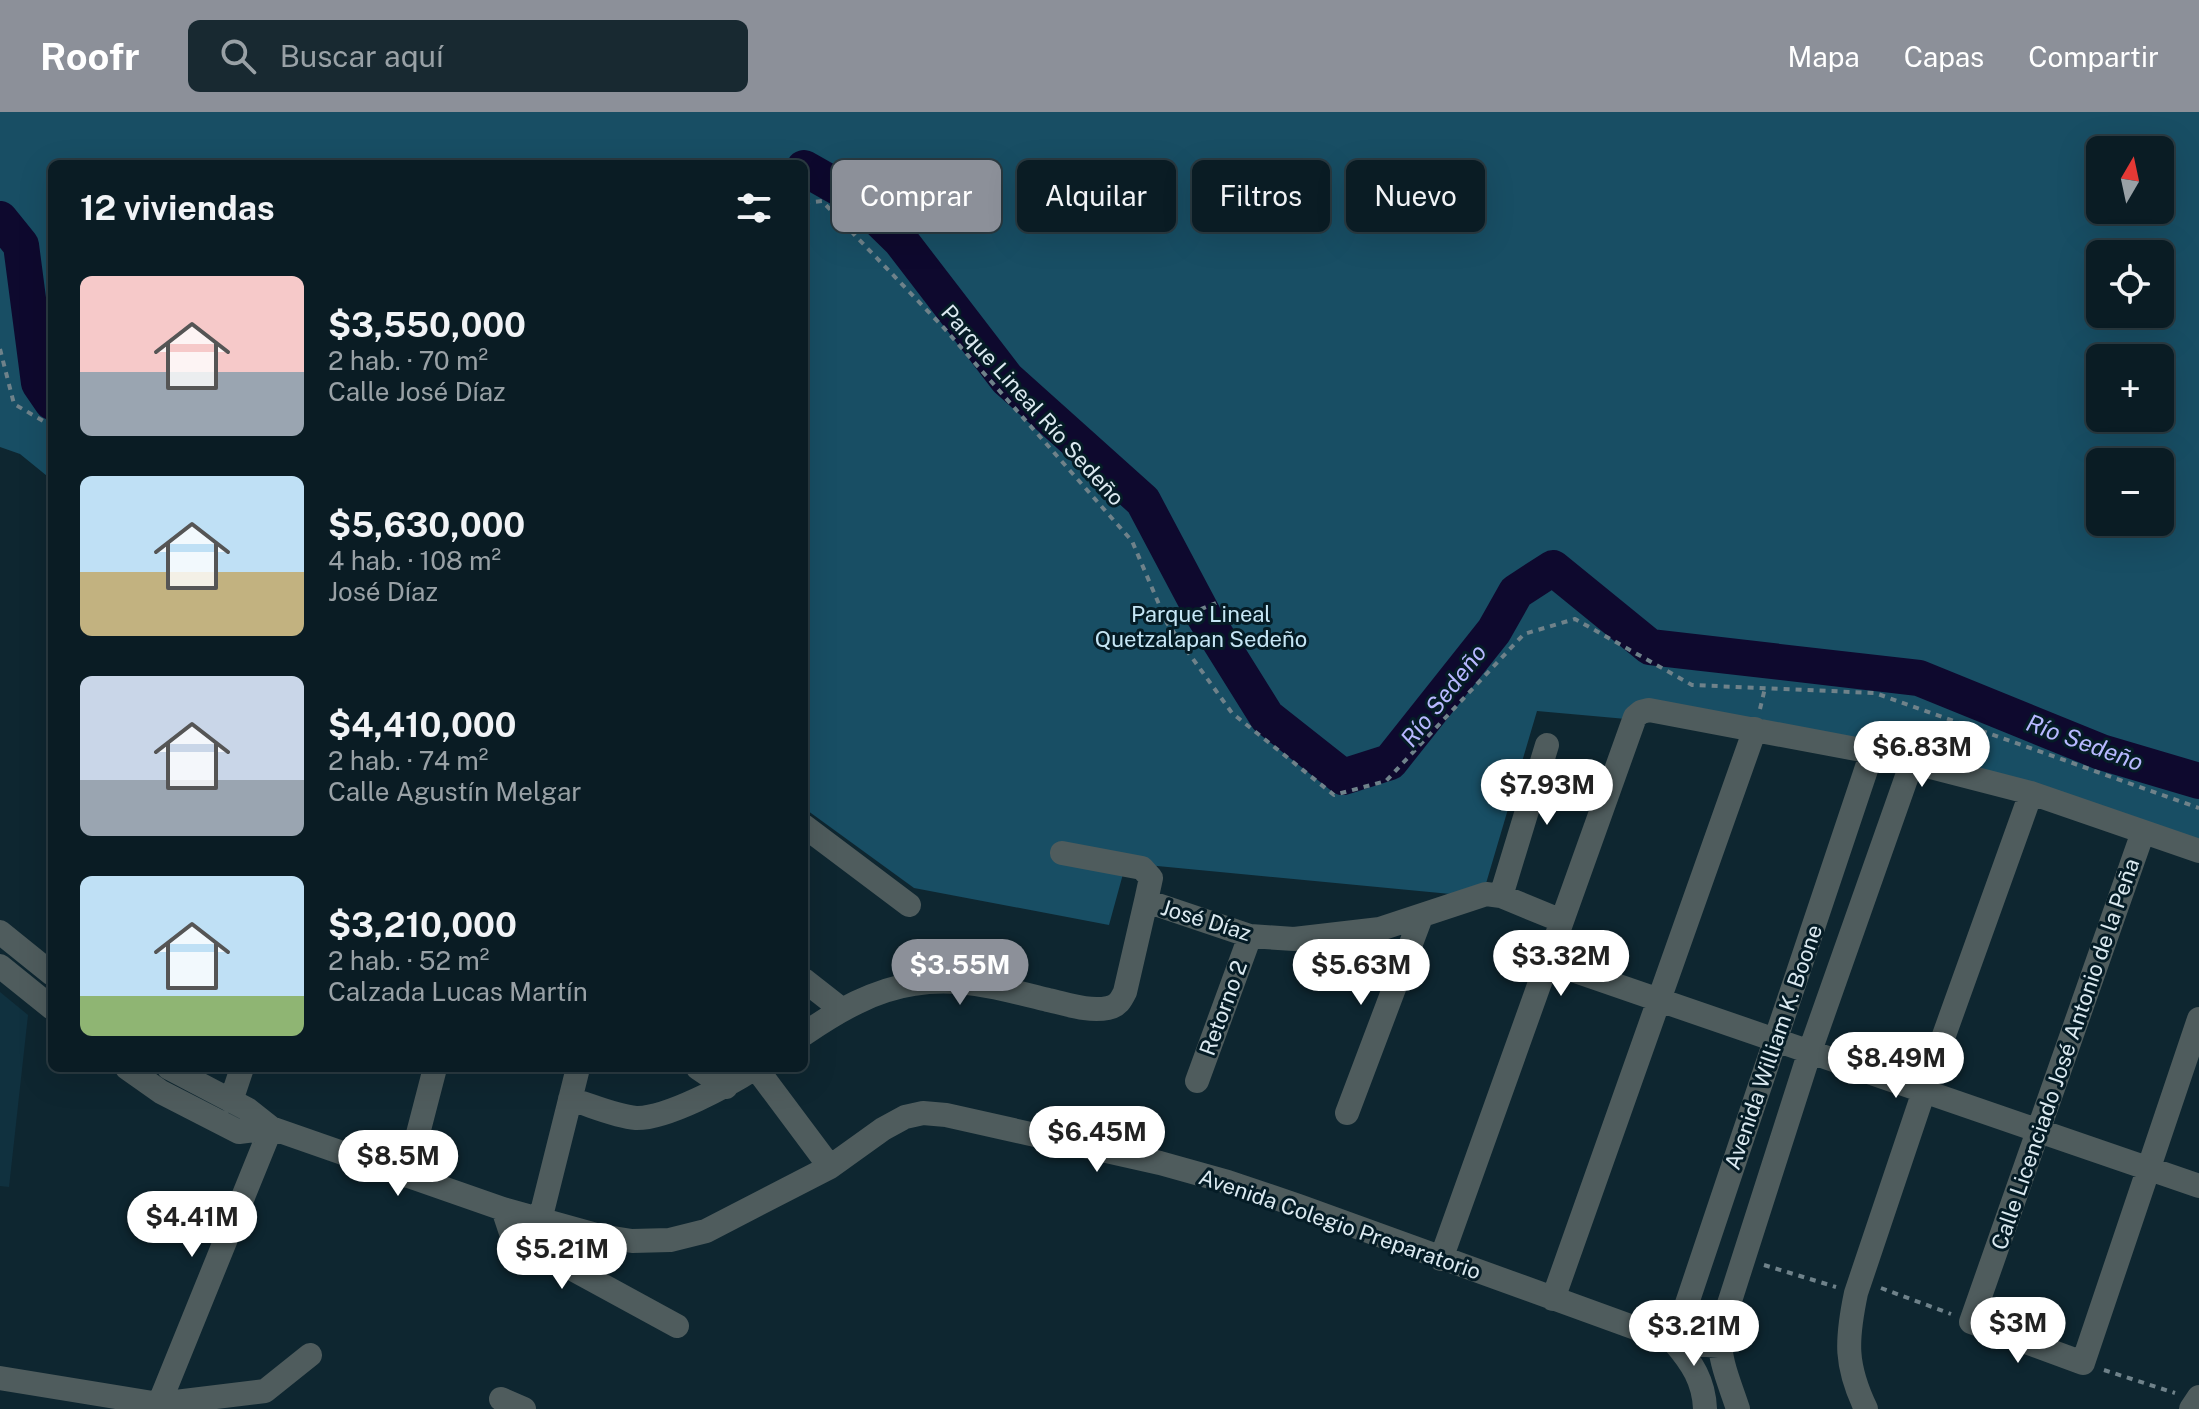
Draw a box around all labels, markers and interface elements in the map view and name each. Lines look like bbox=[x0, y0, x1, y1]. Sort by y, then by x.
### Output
search box bbox=[188, 20, 748, 92]
text: Roofr bbox=[40, 34, 140, 79]
icon: search bbox=[216, 34, 260, 78]
text: Buscar aquí bbox=[280, 38, 443, 74]
text: Mapa bbox=[1787, 40, 1860, 73]
text: Capas bbox=[1904, 40, 1984, 73]
text: Compartir bbox=[2028, 40, 2159, 73]
north arrow bbox=[2086, 136, 2174, 224]
map controls bbox=[2086, 136, 2174, 536]
chip: Comprar bbox=[832, 160, 1001, 232]
chip: Alquilar bbox=[1017, 160, 1176, 232]
chip: Filtros bbox=[1192, 160, 1330, 232]
chip: Nuevo bbox=[1346, 160, 1485, 232]
icon: filters bbox=[732, 186, 776, 230]
text: 12 viviendas bbox=[80, 188, 275, 228]
button: locate bbox=[2086, 240, 2174, 328]
street label: Parque Lineal Río Sedeño bbox=[936, 299, 1130, 511]
text: $3,550,000 bbox=[328, 305, 526, 345]
icon: home bbox=[144, 308, 240, 404]
button: + bbox=[2086, 344, 2174, 432]
text: 2 hab. · 70 m² bbox=[328, 345, 488, 376]
text: Calle José Díaz bbox=[328, 376, 506, 407]
button: − bbox=[2086, 448, 2174, 536]
text: $5,630,000 bbox=[328, 505, 525, 545]
icon: home bbox=[144, 508, 240, 604]
text: 4 hab. · 108 m² bbox=[328, 545, 501, 576]
text: José Díaz bbox=[328, 576, 438, 607]
park label: Parque Lineal Quetzalapan Sedeño bbox=[1095, 601, 1307, 652]
water label: Río Sedeño bbox=[1394, 638, 1492, 752]
text: $4,410,000 bbox=[328, 705, 516, 745]
icon: home bbox=[144, 708, 240, 804]
water label: Río Sedeño bbox=[2023, 708, 2147, 776]
pin: $6.83M bbox=[1857, 721, 1987, 789]
text: $6.83M bbox=[1872, 731, 1972, 762]
text: 2 hab. · 74 m² bbox=[328, 745, 488, 776]
pin: $7.93M bbox=[1482, 759, 1612, 827]
text: $7.93M bbox=[1499, 769, 1595, 800]
text: Calle Agustín Melgar bbox=[328, 776, 581, 807]
street label: Calle Licenciado José Antonio de la Peña bbox=[1986, 855, 2144, 1253]
street label: José Díaz bbox=[1158, 894, 1254, 946]
text: $3,210,000 bbox=[328, 905, 517, 945]
icon: home bbox=[144, 908, 240, 1004]
street label: Avenida William K. Boone bbox=[1719, 921, 1827, 1173]
pin: $3.32M bbox=[1496, 930, 1626, 998]
pin: $3.55M bbox=[895, 939, 1025, 1007]
pin: $5.63M bbox=[1296, 939, 1426, 1007]
text: $3.32M bbox=[1511, 940, 1611, 971]
text: 2 hab. · 52 m² bbox=[328, 945, 489, 976]
text: $3.55M bbox=[910, 949, 1010, 980]
text: $5.63M bbox=[1311, 949, 1411, 980]
street label: Retorno 2 bbox=[1194, 957, 1252, 1059]
text: Calzada Lucas Martín bbox=[328, 976, 588, 1007]
pin: $8.49M bbox=[1831, 1032, 1961, 1100]
text: $8.49M bbox=[1846, 1042, 1946, 1073]
pin: $6.45M bbox=[1032, 1106, 1162, 1174]
text: $6.45M bbox=[1047, 1116, 1147, 1147]
pin: $8.5M bbox=[342, 1130, 454, 1198]
text: $8.5M bbox=[356, 1140, 440, 1171]
street label: Avenida Colegio Preparatorio bbox=[1196, 1163, 1484, 1285]
pin: $4.41M bbox=[127, 1191, 257, 1259]
text: $4.41M bbox=[145, 1201, 239, 1232]
pin: $5.21M bbox=[497, 1223, 627, 1291]
text: $5.21M bbox=[515, 1233, 609, 1264]
pin: $3M bbox=[1979, 1297, 2057, 1365]
pin: $3.21M bbox=[1629, 1300, 1759, 1368]
text: $3M bbox=[1989, 1307, 2047, 1338]
text: $3.21M bbox=[1647, 1310, 1741, 1341]

